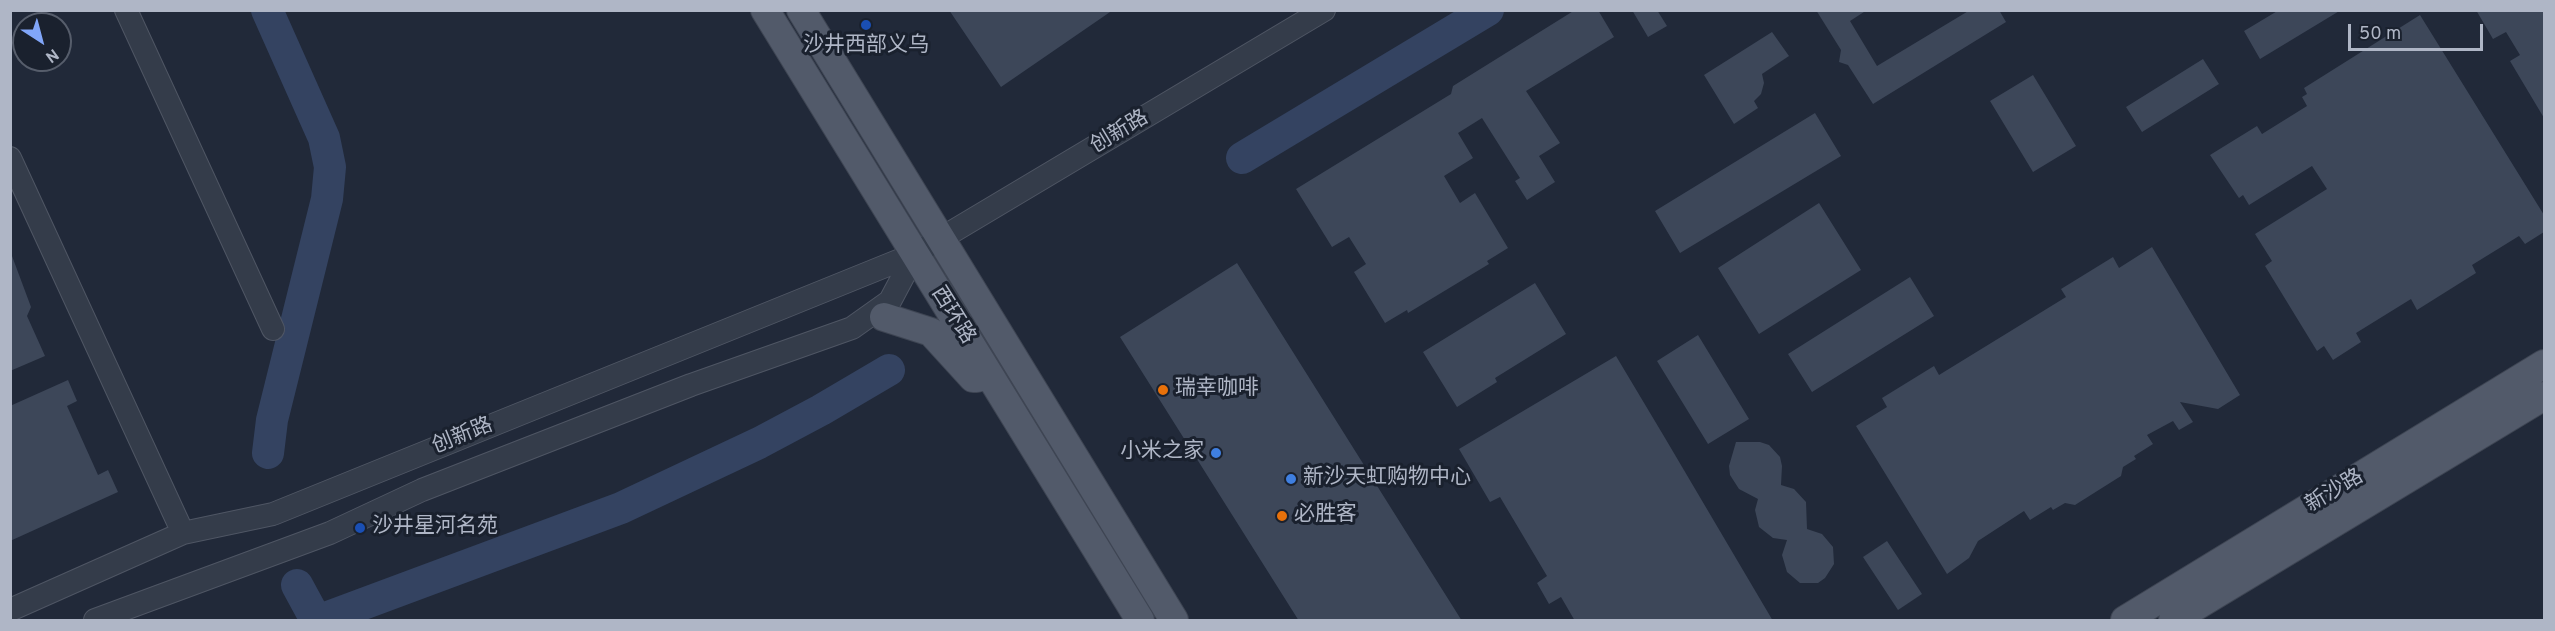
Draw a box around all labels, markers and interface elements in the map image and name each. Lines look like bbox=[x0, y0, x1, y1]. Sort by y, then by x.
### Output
north arrow bbox=[12, 12, 72, 72]
scale bar bbox=[2351, 12, 2486, 50]
marker: 沙井西部义乌 bbox=[859, 18, 873, 32]
text: 50 m bbox=[2359, 23, 2401, 46]
place label: 沙井西部义乌 bbox=[803, 34, 929, 60]
text: N bbox=[41, 43, 62, 66]
street label: 创新路 bbox=[1087, 106, 1153, 160]
street label: 西环路 bbox=[925, 283, 979, 349]
place label: 瑞幸咖啡 bbox=[1175, 377, 1259, 403]
marker: 瑞幸咖啡 bbox=[1156, 383, 1170, 397]
street label: 创新路 bbox=[429, 414, 497, 460]
place label: 小米之家 bbox=[1120, 440, 1204, 466]
marker: 小米之家 bbox=[1209, 446, 1223, 460]
street label: 新沙路 bbox=[2302, 465, 2368, 519]
place label: 新沙天虹购物中心 bbox=[1303, 466, 1471, 492]
marker: 新沙天虹购物中心 bbox=[1284, 472, 1298, 486]
place label: 必胜客 bbox=[1294, 503, 1357, 529]
marker: 必胜客 bbox=[1275, 509, 1289, 523]
place label: 沙井星河名苑 bbox=[372, 515, 498, 541]
marker: 沙井星河名苑 bbox=[353, 521, 367, 535]

